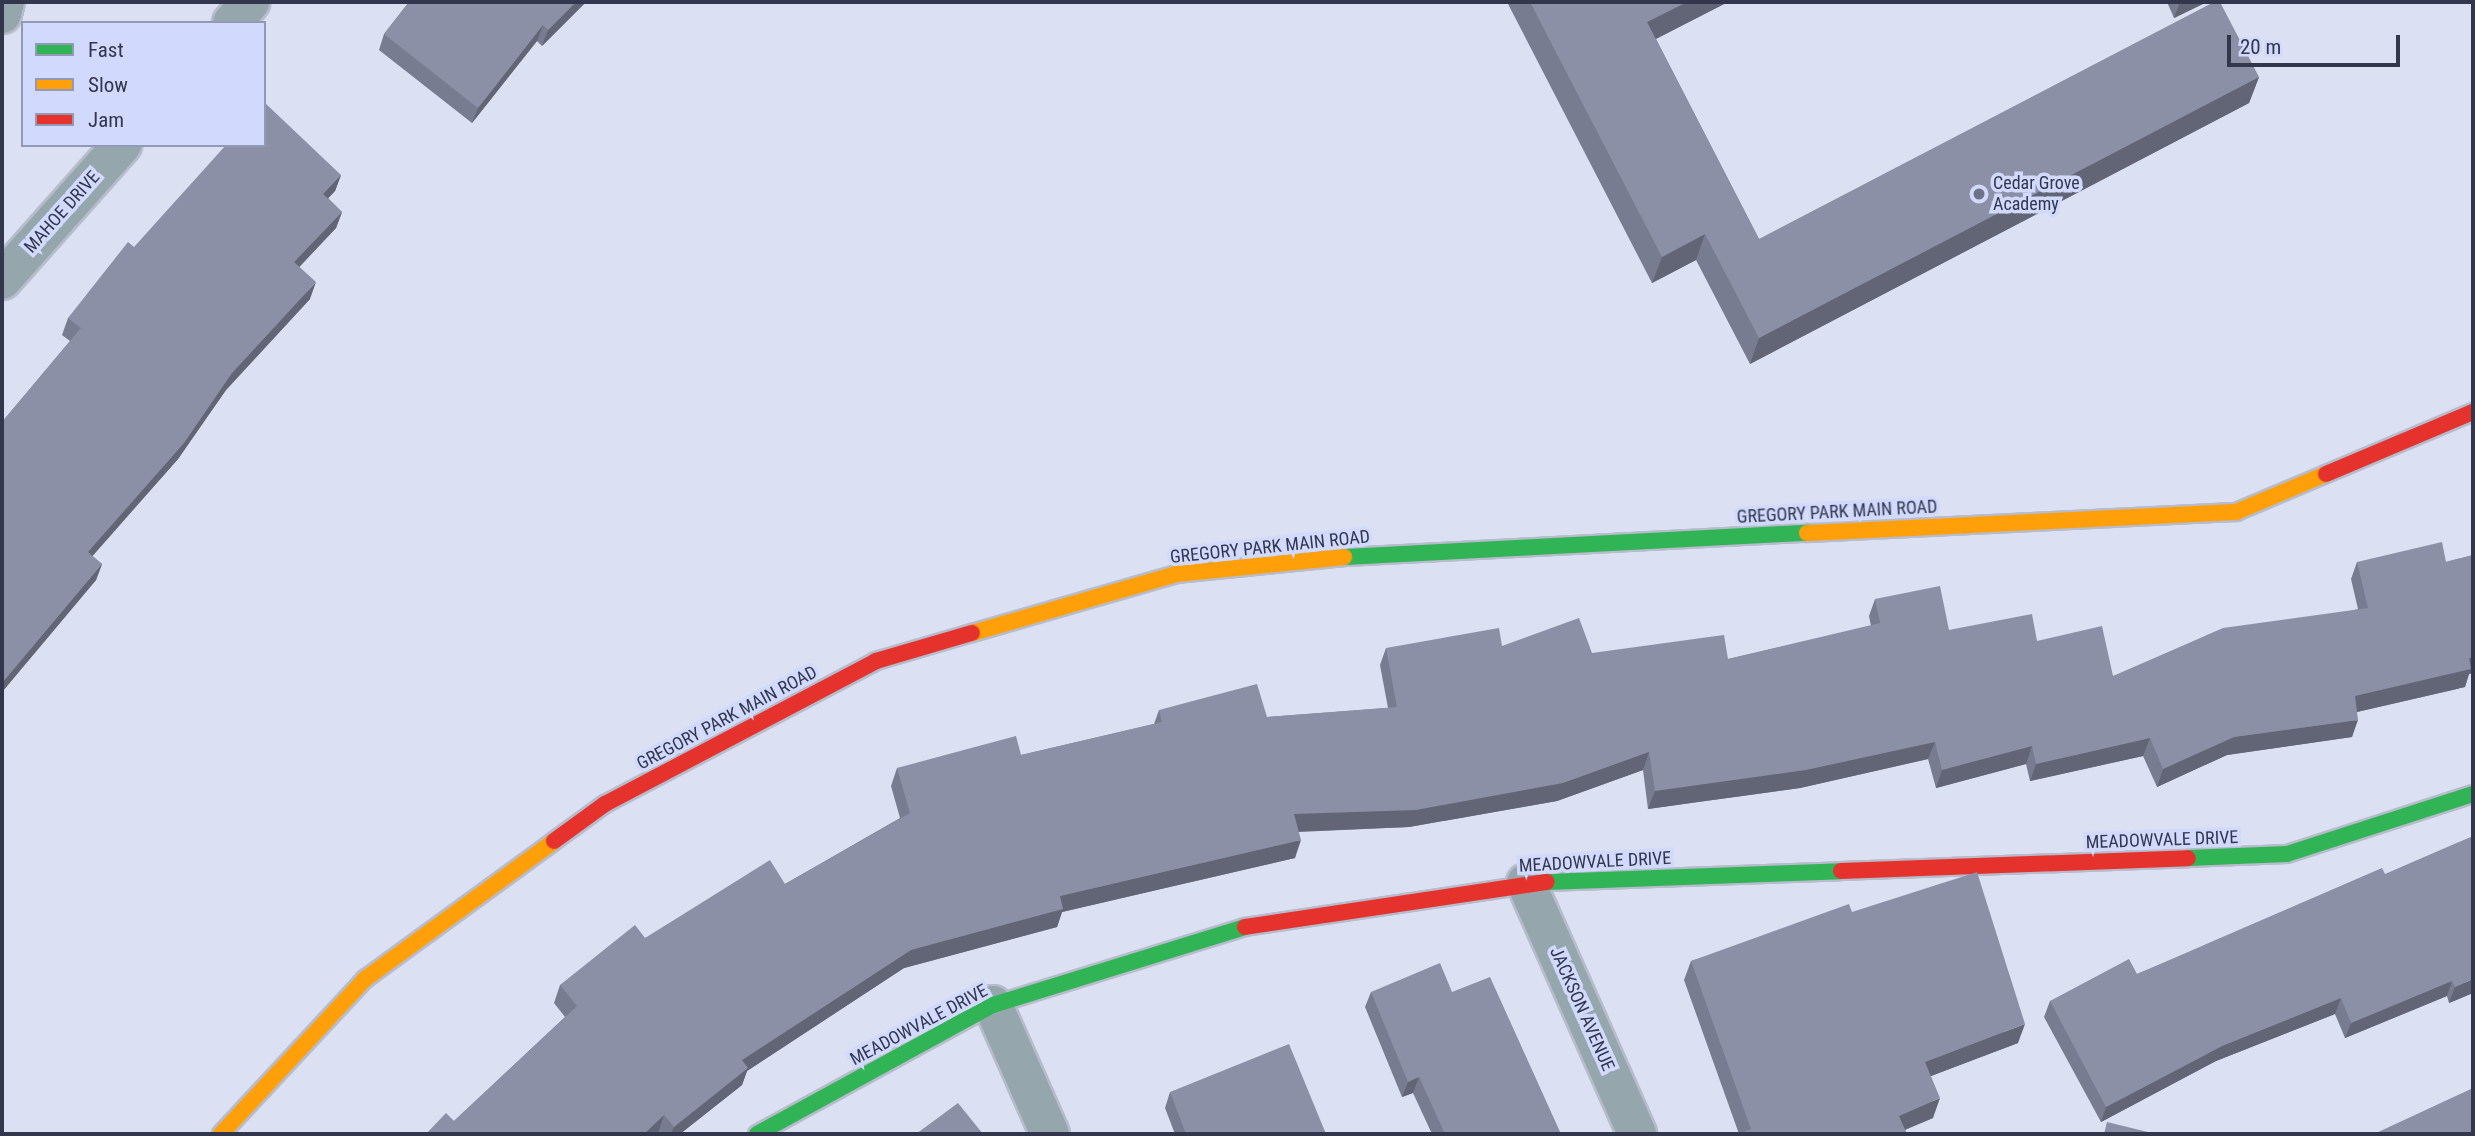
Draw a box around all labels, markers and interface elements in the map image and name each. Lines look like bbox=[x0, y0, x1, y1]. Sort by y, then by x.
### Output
legend bbox=[21, 21, 266, 147]
scale bar bbox=[2230, 21, 2403, 65]
text: 20 m bbox=[2240, 35, 2281, 59]
text: Fast bbox=[88, 38, 124, 62]
text: Slow bbox=[88, 73, 128, 97]
text: Jam bbox=[88, 108, 124, 132]
street label: MAHOE DRIVE bbox=[20, 167, 104, 257]
place label: Cedar Grove Academy bbox=[1993, 173, 2080, 216]
marker: Cedar Grove Academy bbox=[1971, 186, 1987, 202]
street label: GREGORY PARK MAIN ROAD bbox=[1736, 496, 1938, 528]
street label: GREGORY PARK MAIN ROAD bbox=[1169, 526, 1371, 568]
street label: GREGORY PARK MAIN ROAD bbox=[633, 661, 821, 775]
street label: MEADOWVALE DRIVE bbox=[2085, 827, 2239, 853]
street label: MEADOWVALE DRIVE bbox=[1518, 847, 1672, 877]
street label: JACKSON AVENUE bbox=[1545, 944, 1619, 1074]
street label: MEADOWVALE DRIVE bbox=[847, 980, 991, 1070]

